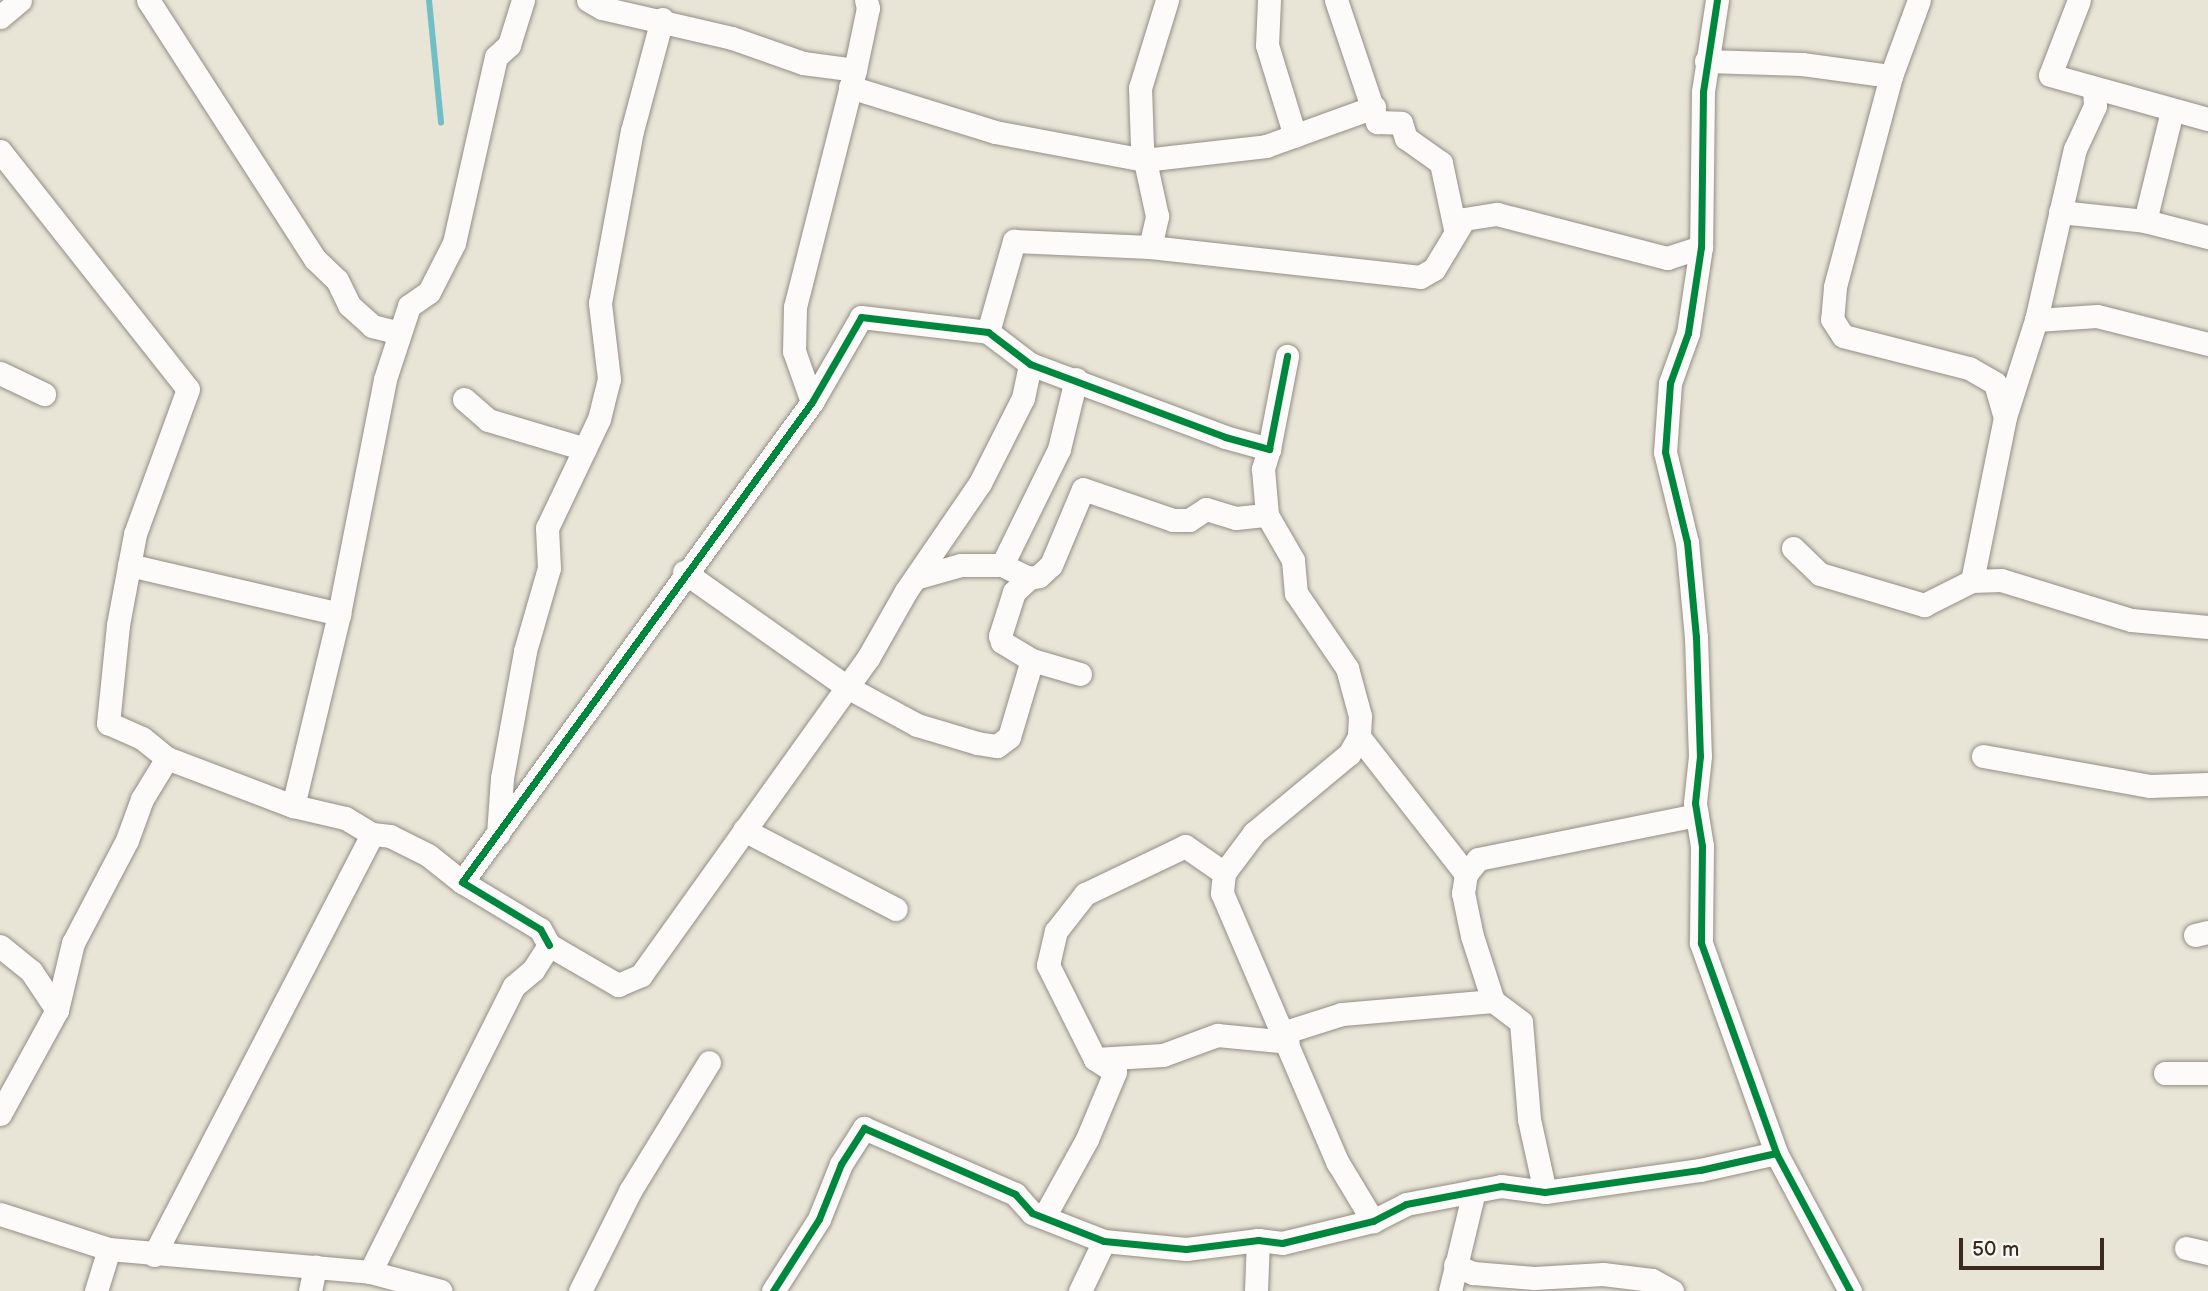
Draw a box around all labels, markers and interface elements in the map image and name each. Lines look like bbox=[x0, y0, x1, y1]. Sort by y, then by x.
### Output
scale bar bbox=[1963, 1224, 2108, 1268]
text: 50 m bbox=[1972, 1237, 2019, 1262]

